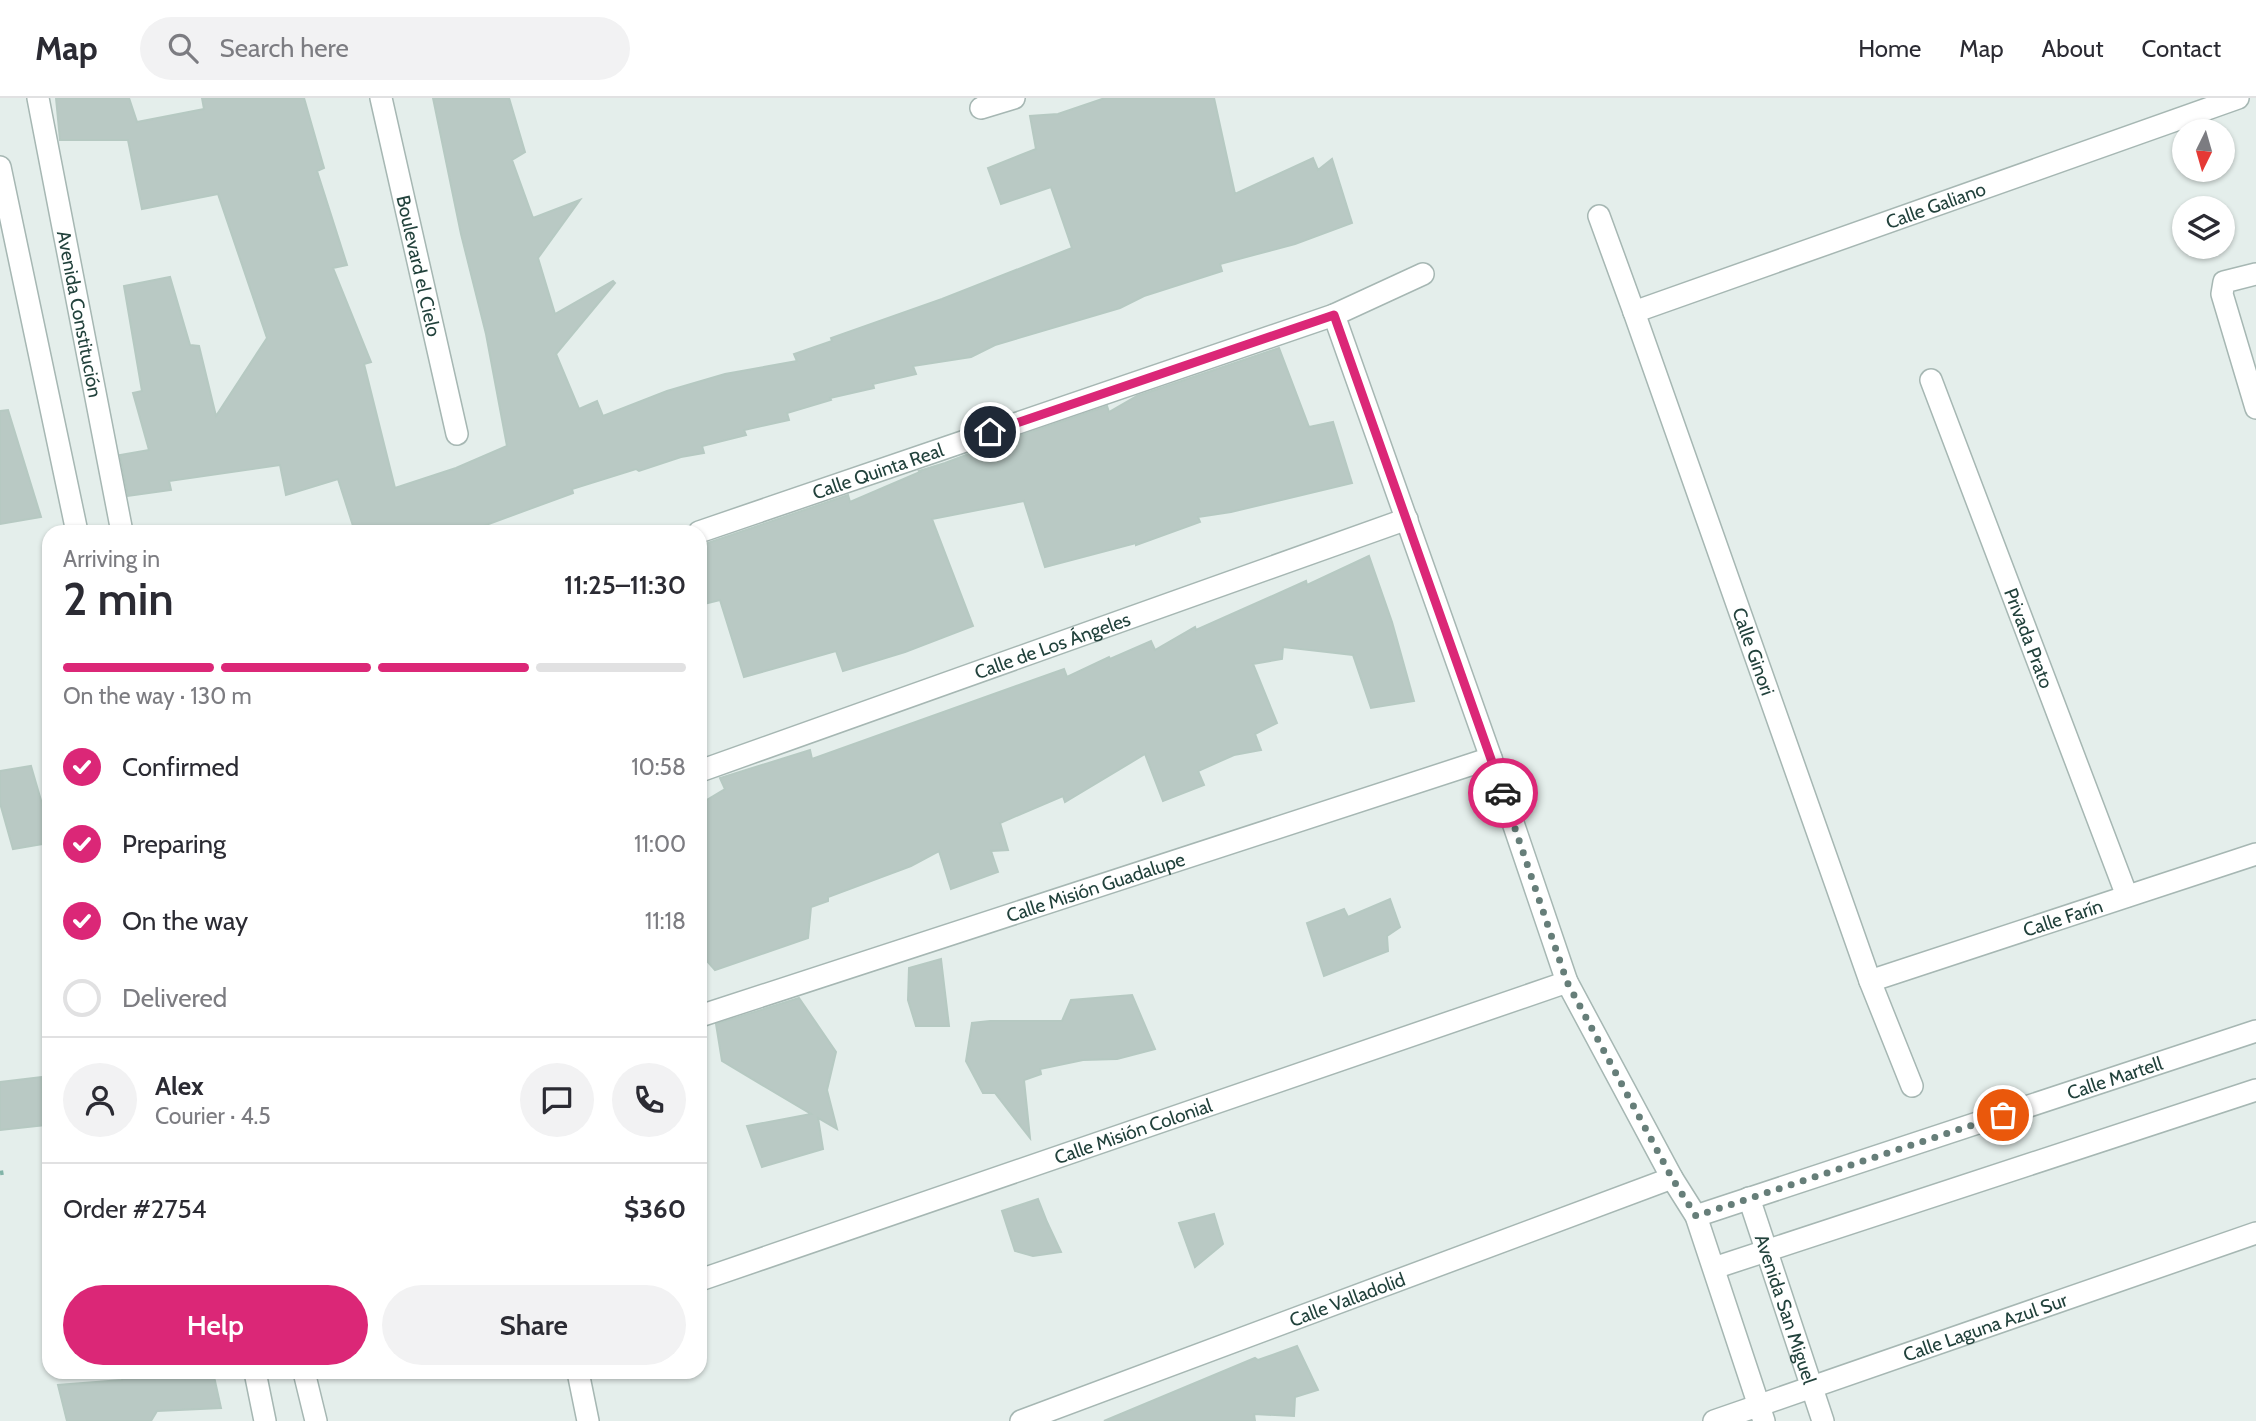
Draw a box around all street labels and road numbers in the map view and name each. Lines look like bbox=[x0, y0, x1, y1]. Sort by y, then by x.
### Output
street label: Calle Galiano bbox=[1883, 177, 1989, 234]
street label: Boulevard el Cielo bbox=[391, 193, 446, 339]
street label: Avenida Constitución bbox=[52, 229, 107, 400]
street label: Calle Quinta Real bbox=[809, 438, 947, 504]
street label: Privada Prato bbox=[1999, 585, 2058, 692]
street label: Calle Ginori bbox=[1727, 604, 1779, 698]
street label: Calle de Los Ángeles bbox=[971, 608, 1134, 684]
street label: Calle Misión Guadalupe bbox=[1003, 848, 1188, 927]
street label: Calle Farín bbox=[2020, 894, 2106, 942]
street label: Calle Martell bbox=[2064, 1051, 2166, 1105]
street label: Calle Misión Colonial bbox=[1051, 1094, 1216, 1169]
street label: Avenida San Miguel bbox=[1750, 1231, 1821, 1388]
street label: Calle Valladolid bbox=[1286, 1268, 1408, 1332]
street label: Calle Laguna Azul Sur bbox=[1900, 1288, 2070, 1367]

